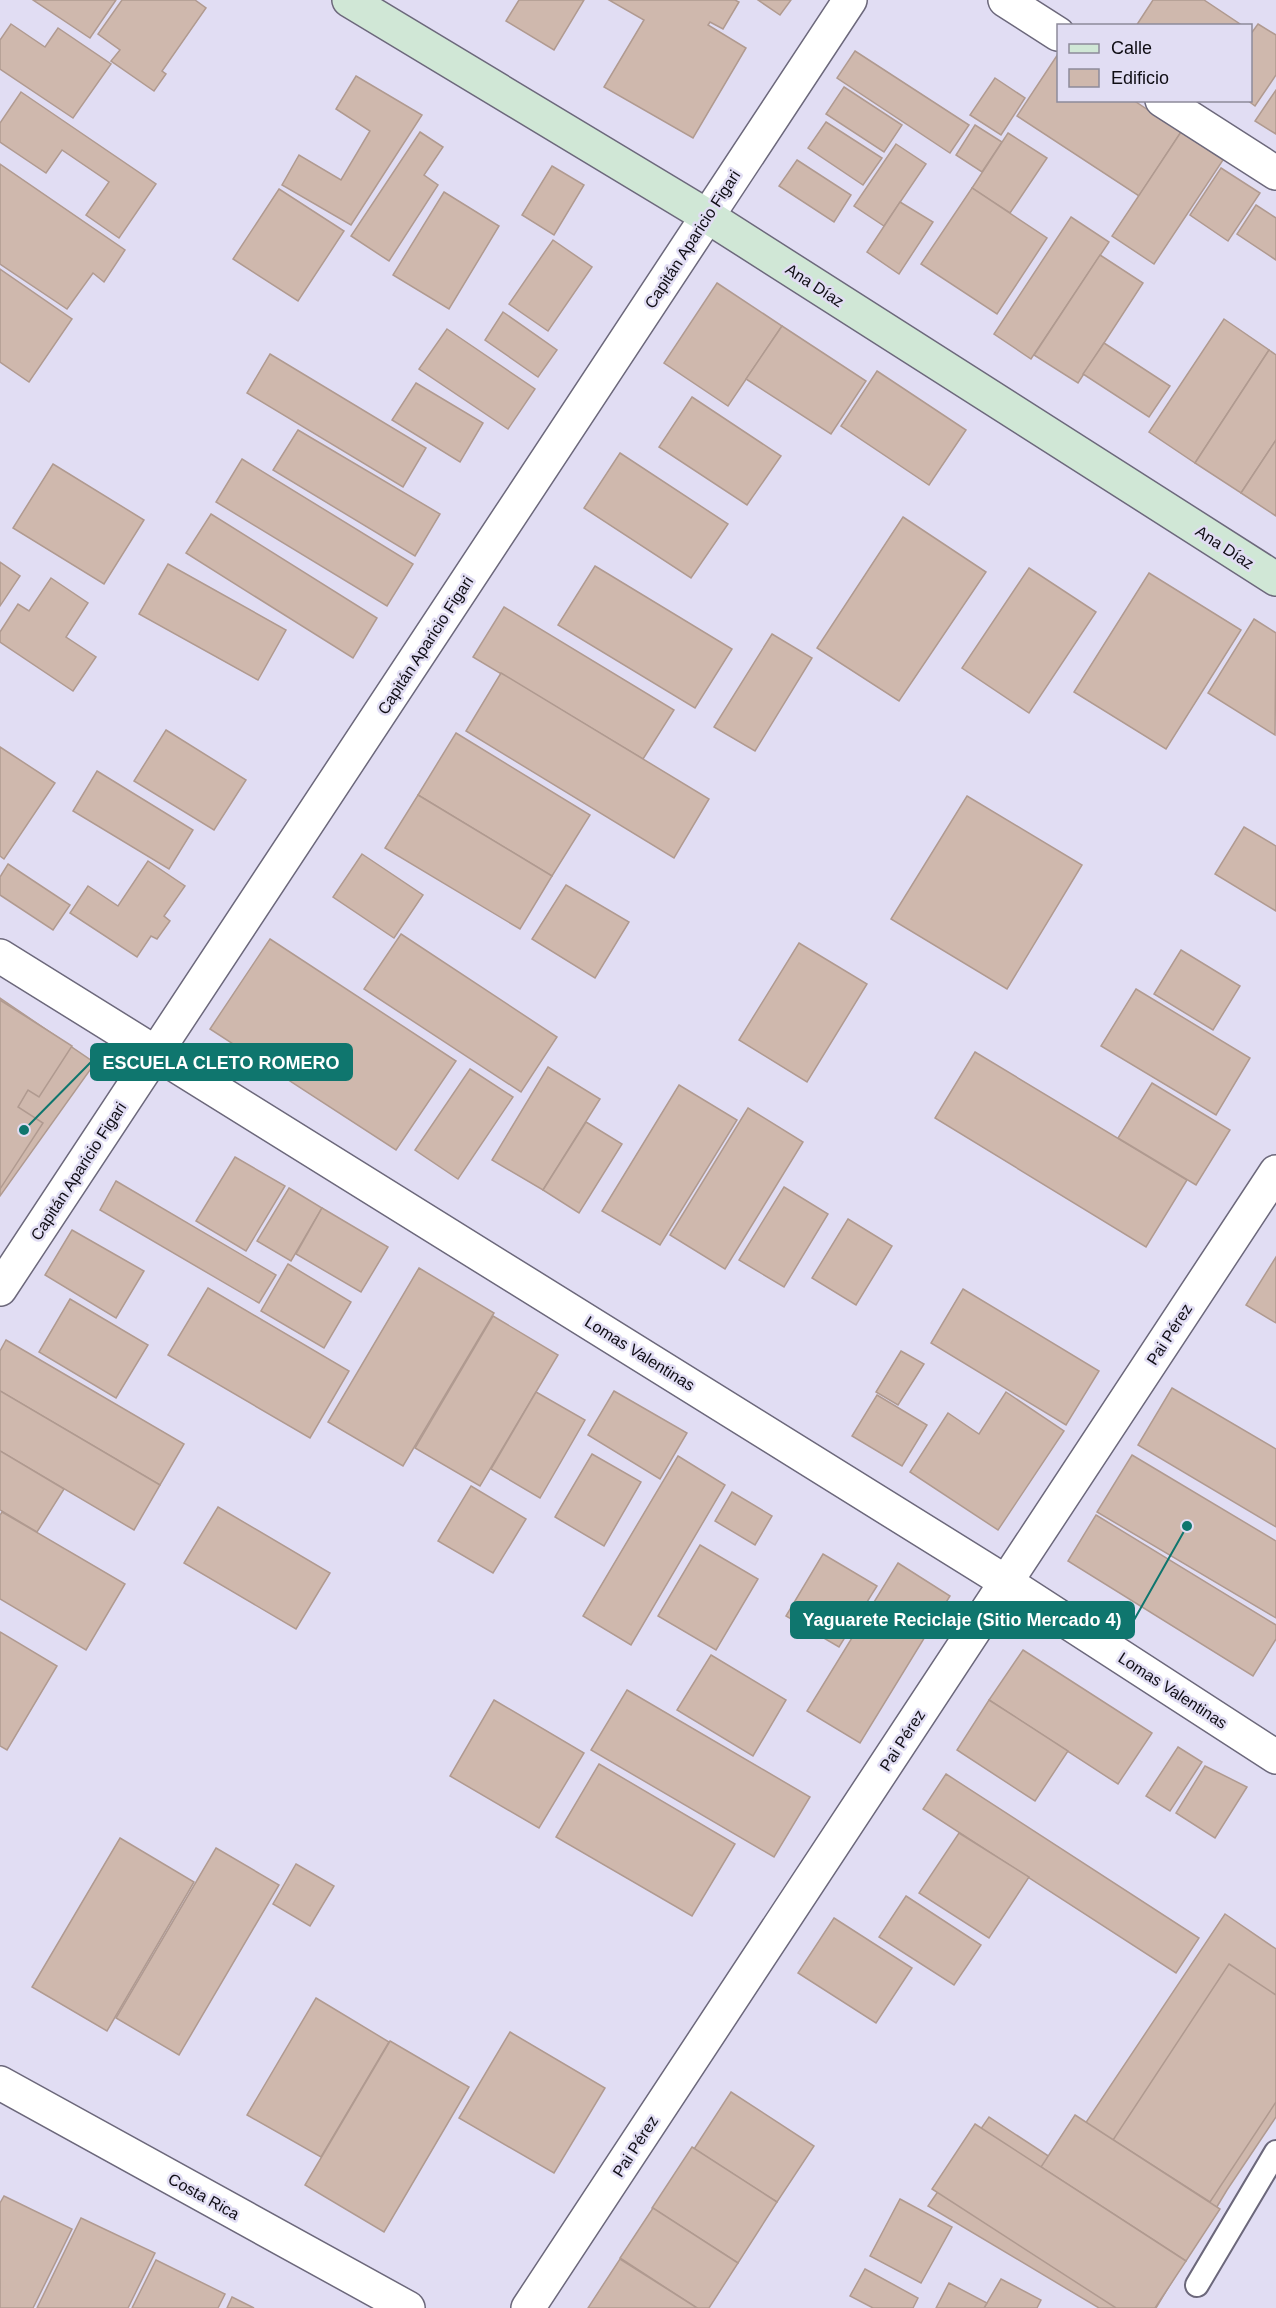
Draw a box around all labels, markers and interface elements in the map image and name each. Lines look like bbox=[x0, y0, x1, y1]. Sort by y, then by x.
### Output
legend bbox=[1057, 24, 1252, 102]
text: Calle bbox=[1111, 38, 1152, 58]
text: Edificio bbox=[1111, 68, 1169, 88]
street label: Capitán Aparicio Figari bbox=[641, 167, 743, 311]
street label: Ana Díaz bbox=[783, 260, 847, 310]
street label: Ana Díaz bbox=[1193, 522, 1257, 572]
street label: Capitán Aparicio Figari bbox=[374, 573, 476, 717]
callout: ESCUELA CLETO ROMERO bbox=[91, 1044, 352, 1080]
text: ESCUELA CLETO ROMERO bbox=[102, 1053, 340, 1073]
street label: Capitán Aparicio Figari bbox=[27, 1099, 129, 1243]
street label: Pai Pérez bbox=[1143, 1301, 1195, 1368]
street label: Lomas Valentinas bbox=[582, 1313, 698, 1394]
callout: Yaguarete Reciclaje (Sitio Mercado 4) bbox=[791, 1602, 1134, 1638]
text: Yaguarete Reciclaje (Sitio Mercado 4) bbox=[802, 1610, 1122, 1630]
street label: Lomas Valentinas bbox=[1115, 1649, 1230, 1732]
street label: Pai Pérez bbox=[876, 1707, 928, 1774]
street label: Pai Pérez bbox=[609, 2113, 661, 2180]
street label: Costa Rica bbox=[165, 2170, 242, 2223]

